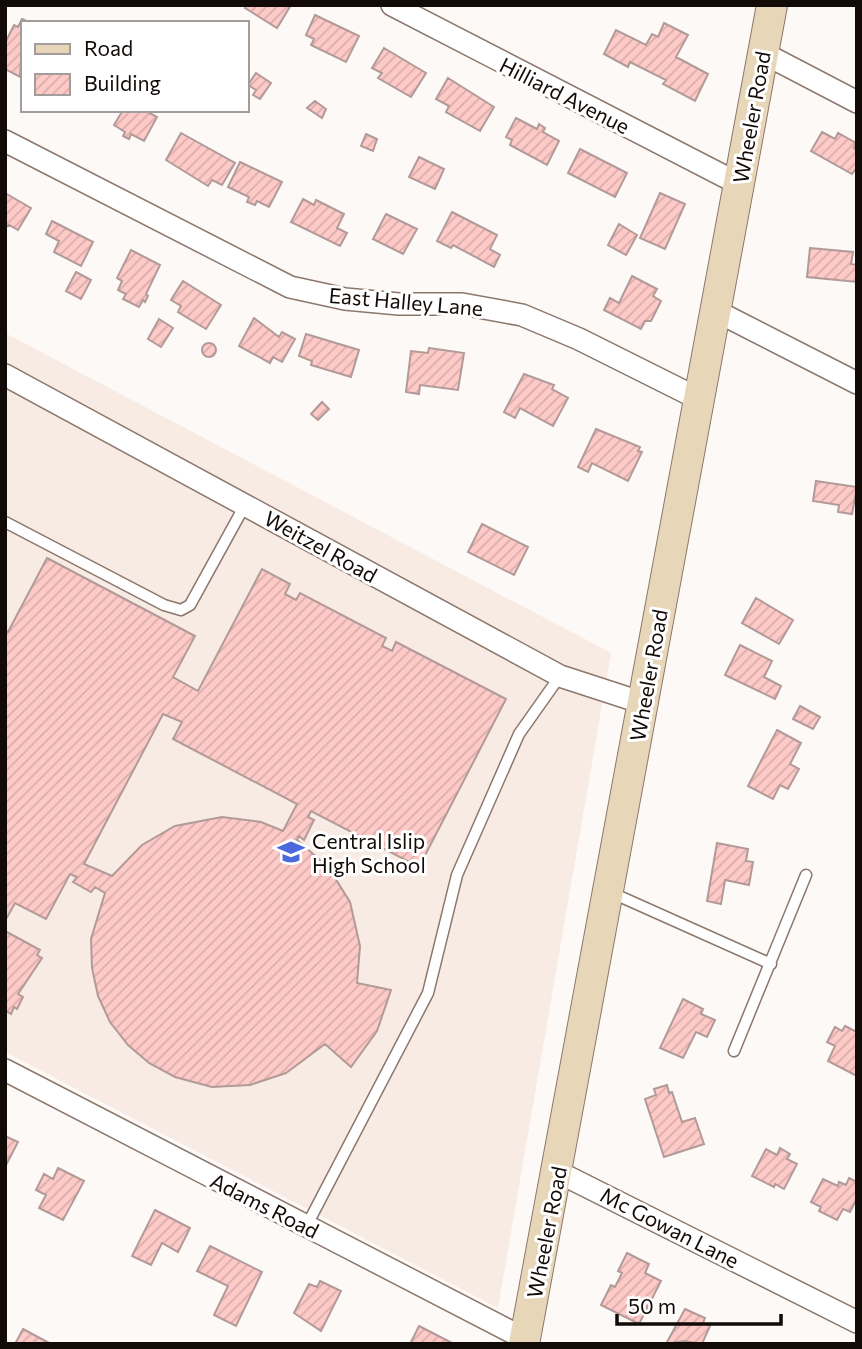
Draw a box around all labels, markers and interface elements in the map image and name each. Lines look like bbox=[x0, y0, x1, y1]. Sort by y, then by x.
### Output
legend bbox=[21, 21, 248, 112]
text: Road bbox=[84, 35, 133, 60]
street label: Wheeler Road bbox=[727, 49, 775, 185]
street label: Hilliard Avenue bbox=[496, 52, 634, 138]
text: Building bbox=[84, 70, 161, 95]
street label: East Halley Lane bbox=[328, 282, 484, 320]
street label: Weitzel Road bbox=[260, 505, 382, 587]
street label: Wheeler Road bbox=[624, 607, 672, 743]
place label: Central Islip High School bbox=[312, 828, 426, 877]
school or university icon: Central Islip High School bbox=[276, 837, 306, 867]
street label: Wheeler Road bbox=[521, 1164, 571, 1300]
street label: Adams Road bbox=[207, 1167, 323, 1243]
street label: Mc Gowan Lane bbox=[597, 1181, 743, 1273]
scale bar bbox=[617, 1282, 782, 1326]
text: 50 m bbox=[628, 1293, 676, 1318]

